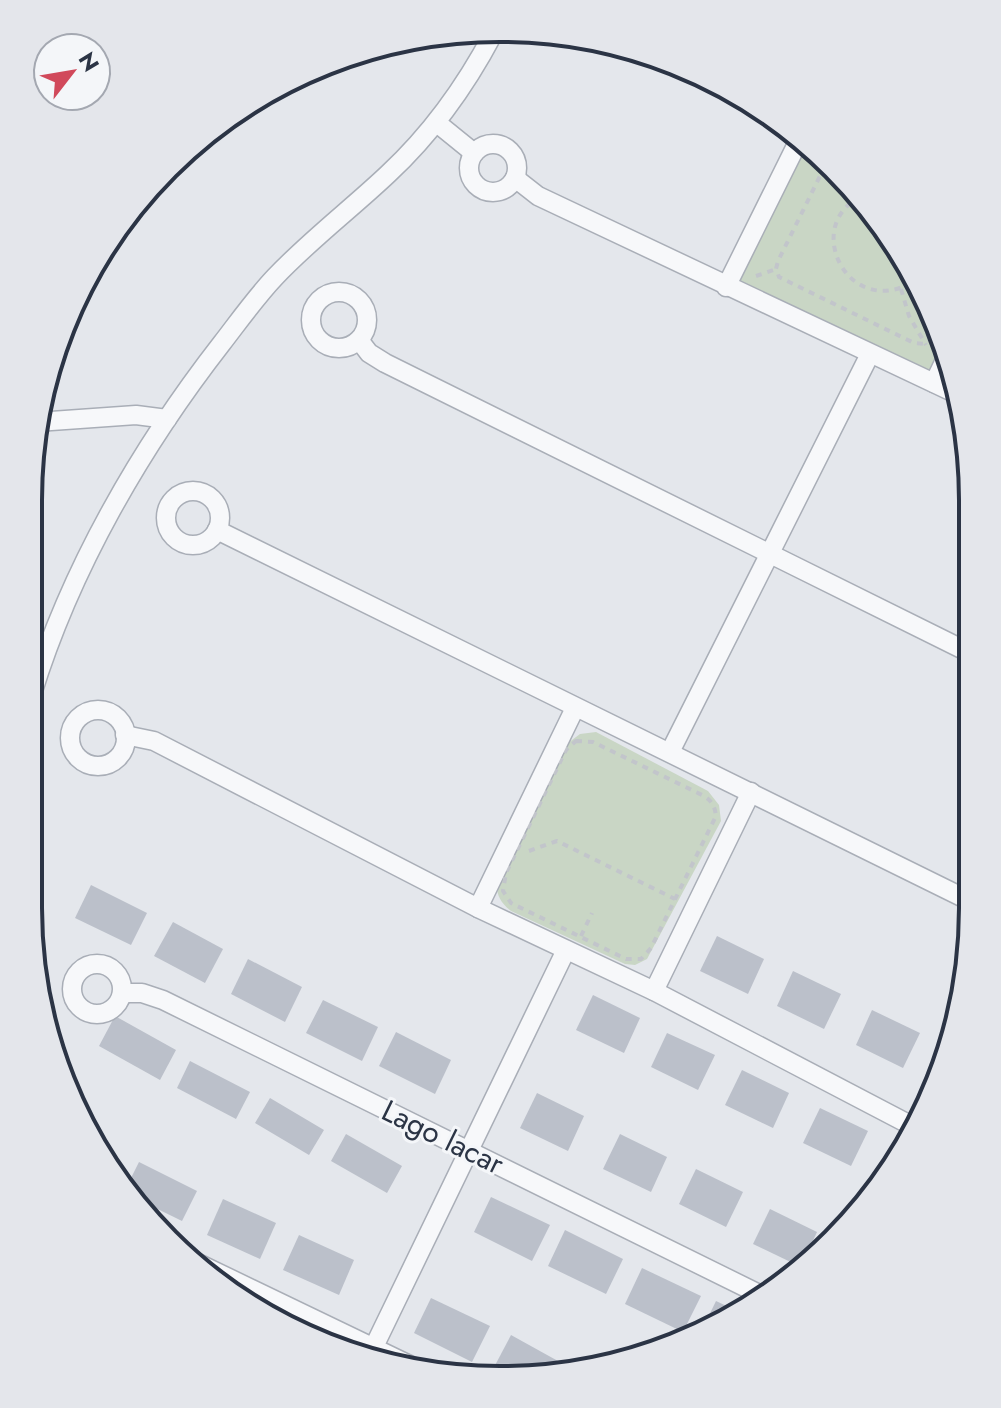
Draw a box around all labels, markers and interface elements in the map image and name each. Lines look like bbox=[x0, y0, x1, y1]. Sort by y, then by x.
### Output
north arrow bbox=[32, 32, 112, 112]
text: N bbox=[71, 46, 107, 77]
street label: Lago lacar bbox=[375, 1089, 512, 1185]

